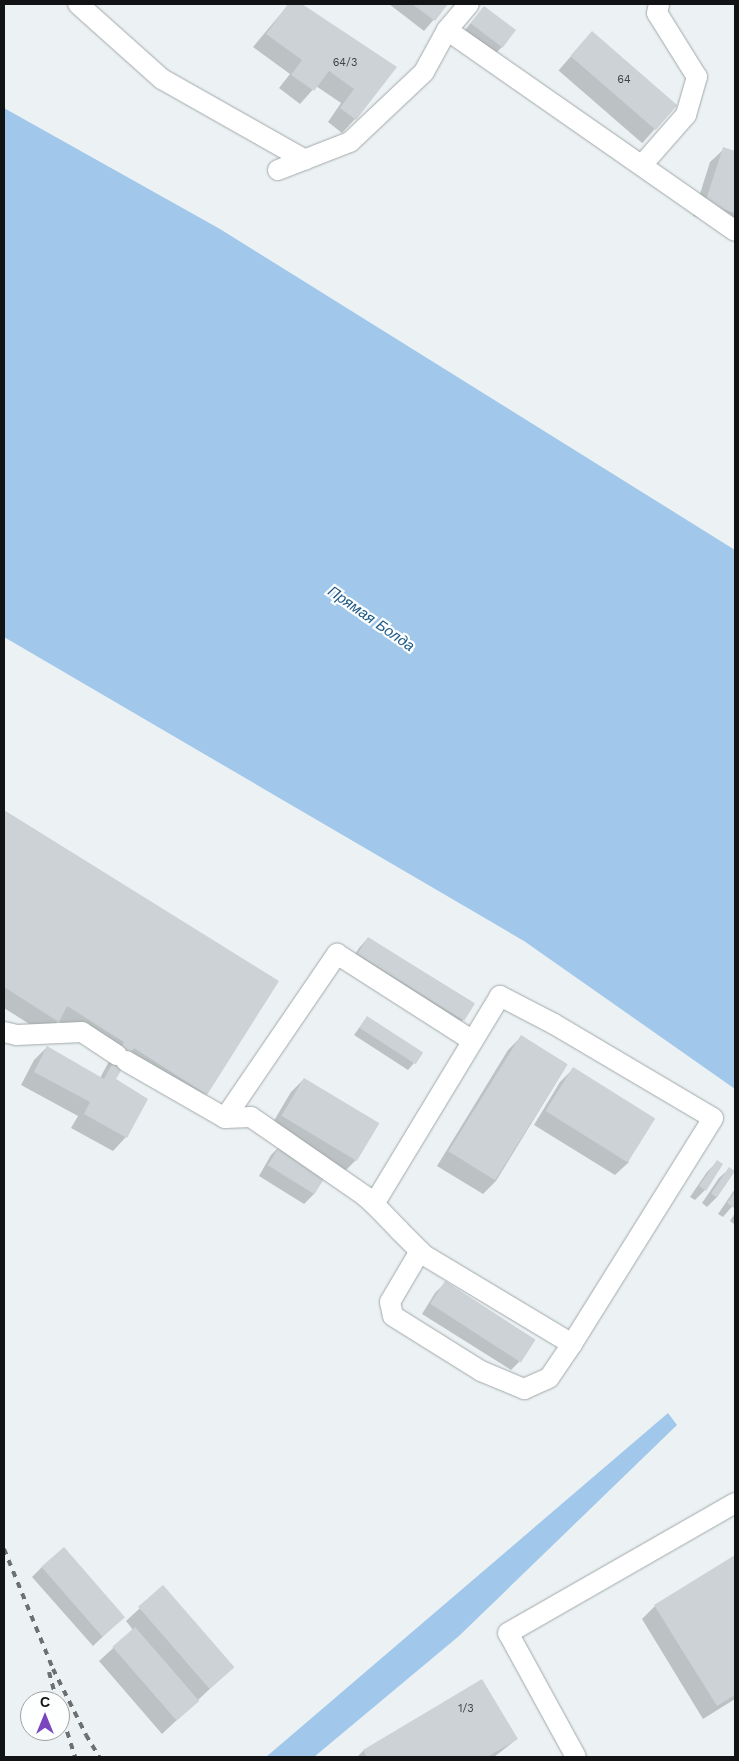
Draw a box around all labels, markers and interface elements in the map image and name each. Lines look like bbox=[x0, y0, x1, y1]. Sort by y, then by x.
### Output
house number: 64/3 bbox=[333, 56, 357, 70]
house number: 64 bbox=[617, 73, 631, 87]
water label: Прямая Болда bbox=[324, 582, 418, 656]
north arrow bbox=[20, 1691, 70, 1741]
text: С bbox=[40, 1694, 50, 1710]
house number: 1/3 bbox=[458, 1702, 474, 1716]

